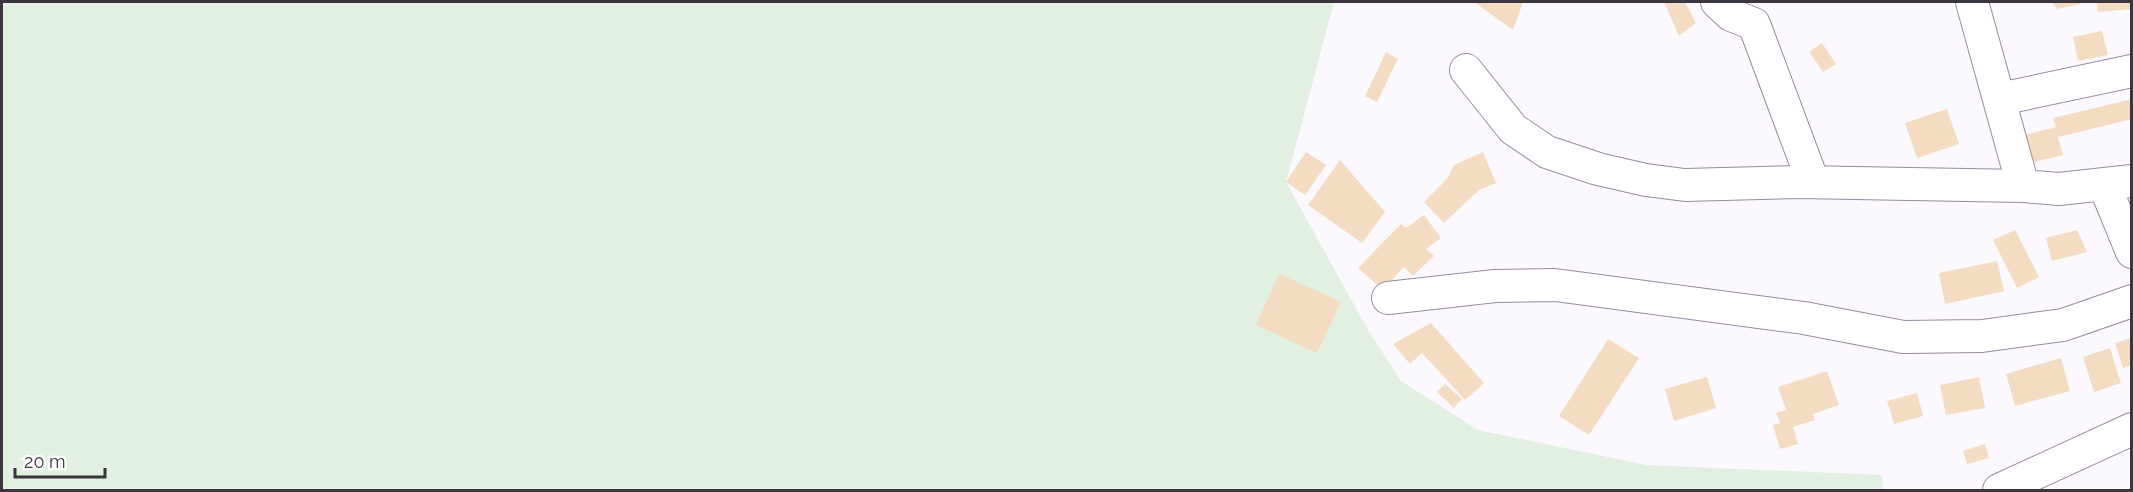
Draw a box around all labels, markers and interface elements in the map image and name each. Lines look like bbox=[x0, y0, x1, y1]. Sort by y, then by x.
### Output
scale bar bbox=[15, 441, 105, 479]
text: 20 m bbox=[24, 451, 66, 472]

